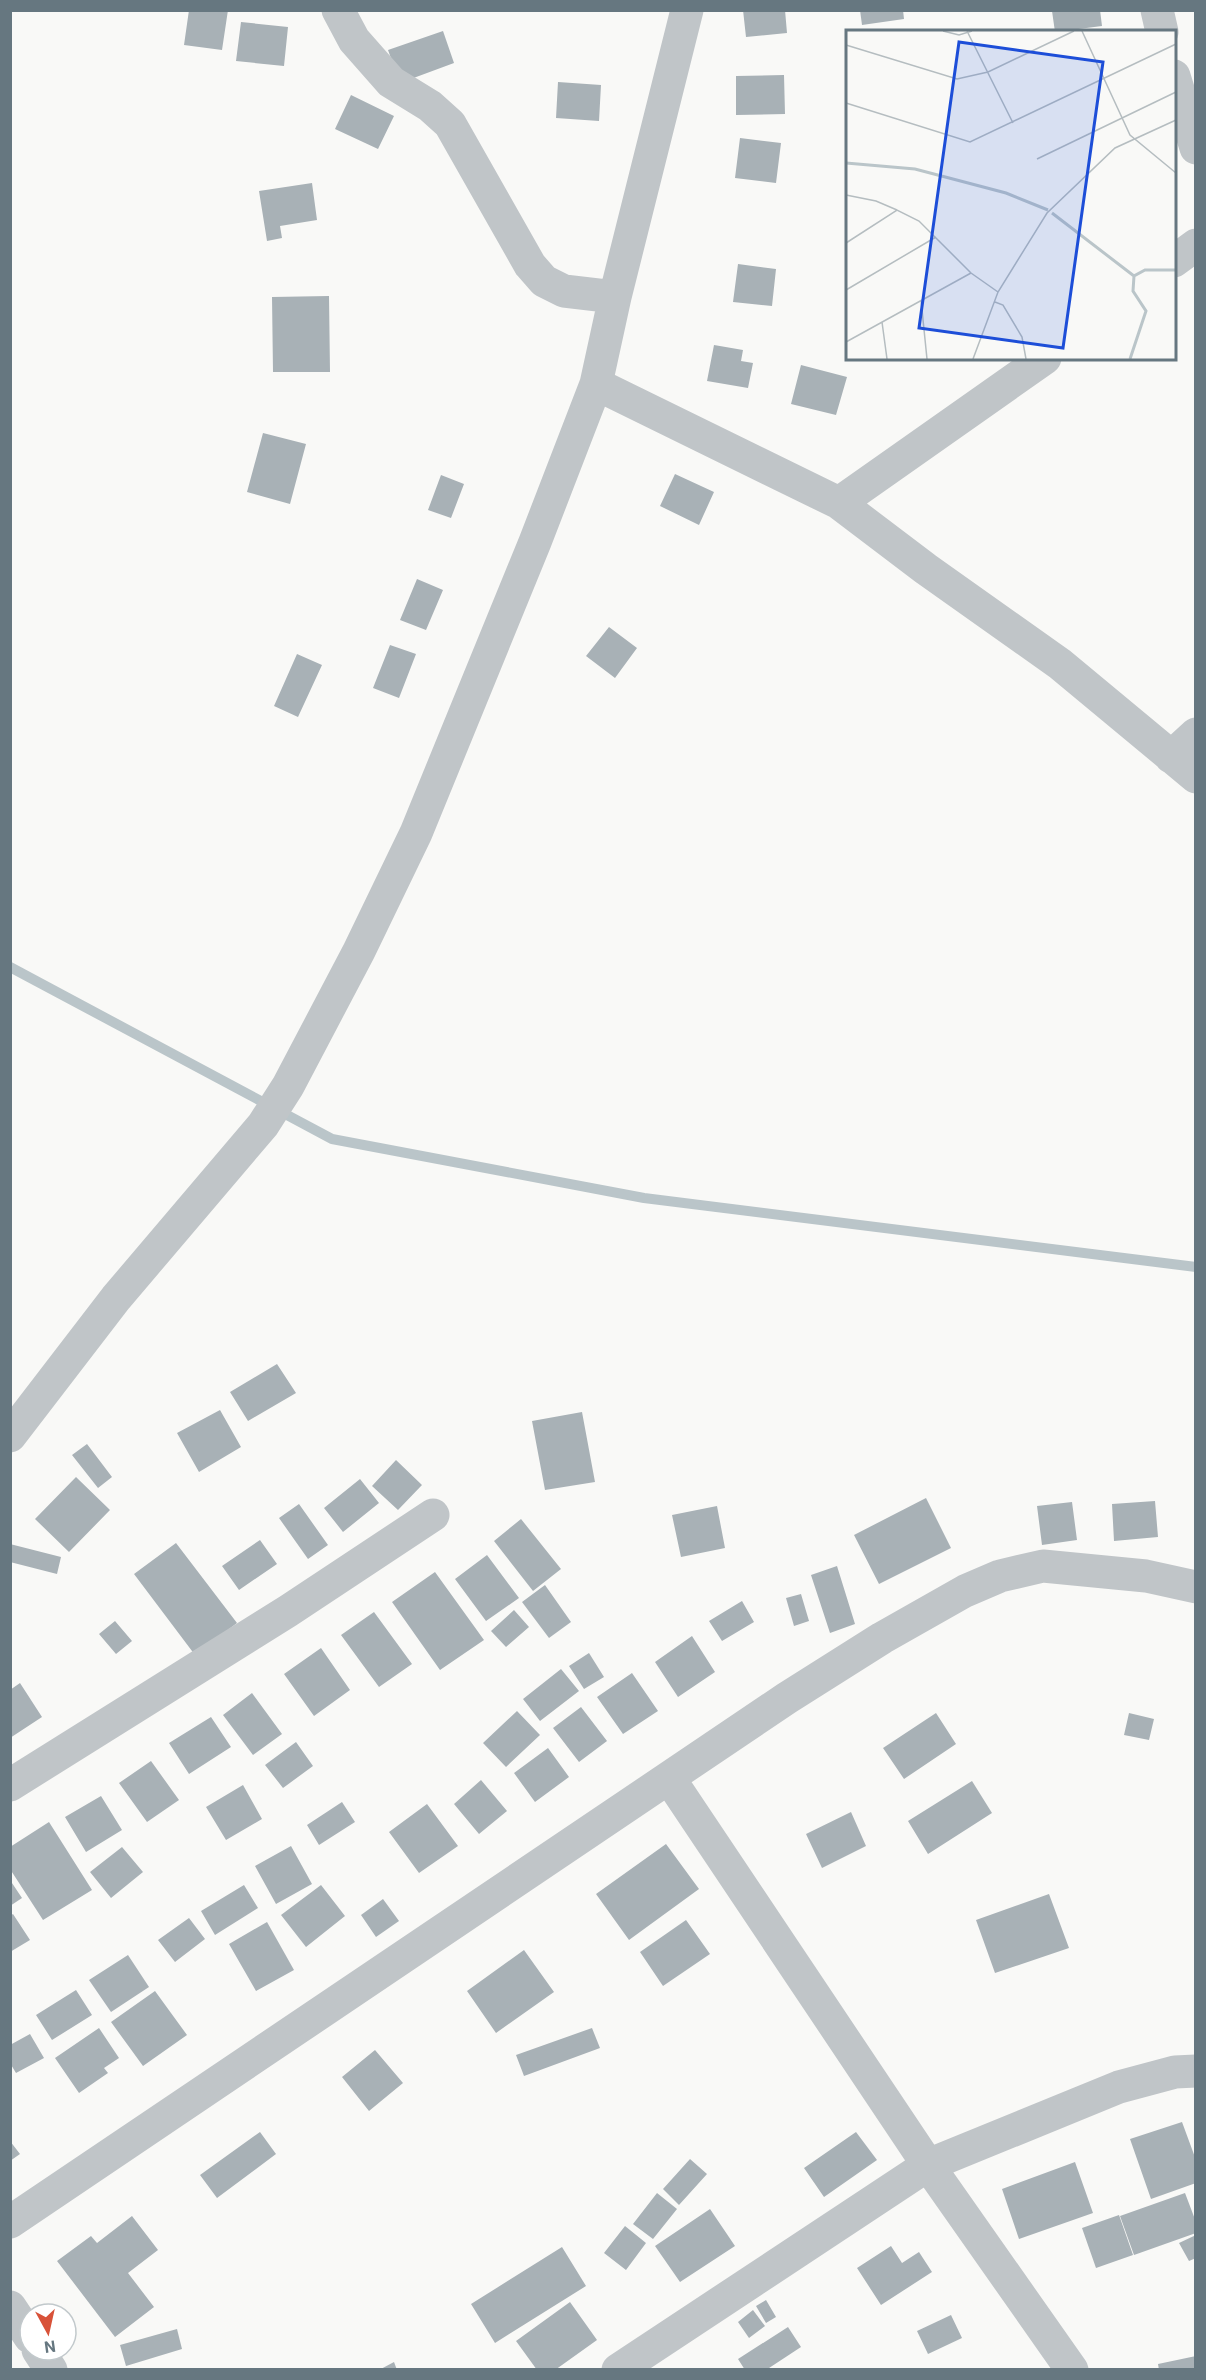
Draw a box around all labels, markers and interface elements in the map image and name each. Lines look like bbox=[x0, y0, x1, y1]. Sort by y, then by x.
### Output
inset map bbox=[846, 30, 1176, 360]
north arrow bbox=[18, 2302, 78, 2362]
text: N bbox=[43, 2336, 57, 2357]

